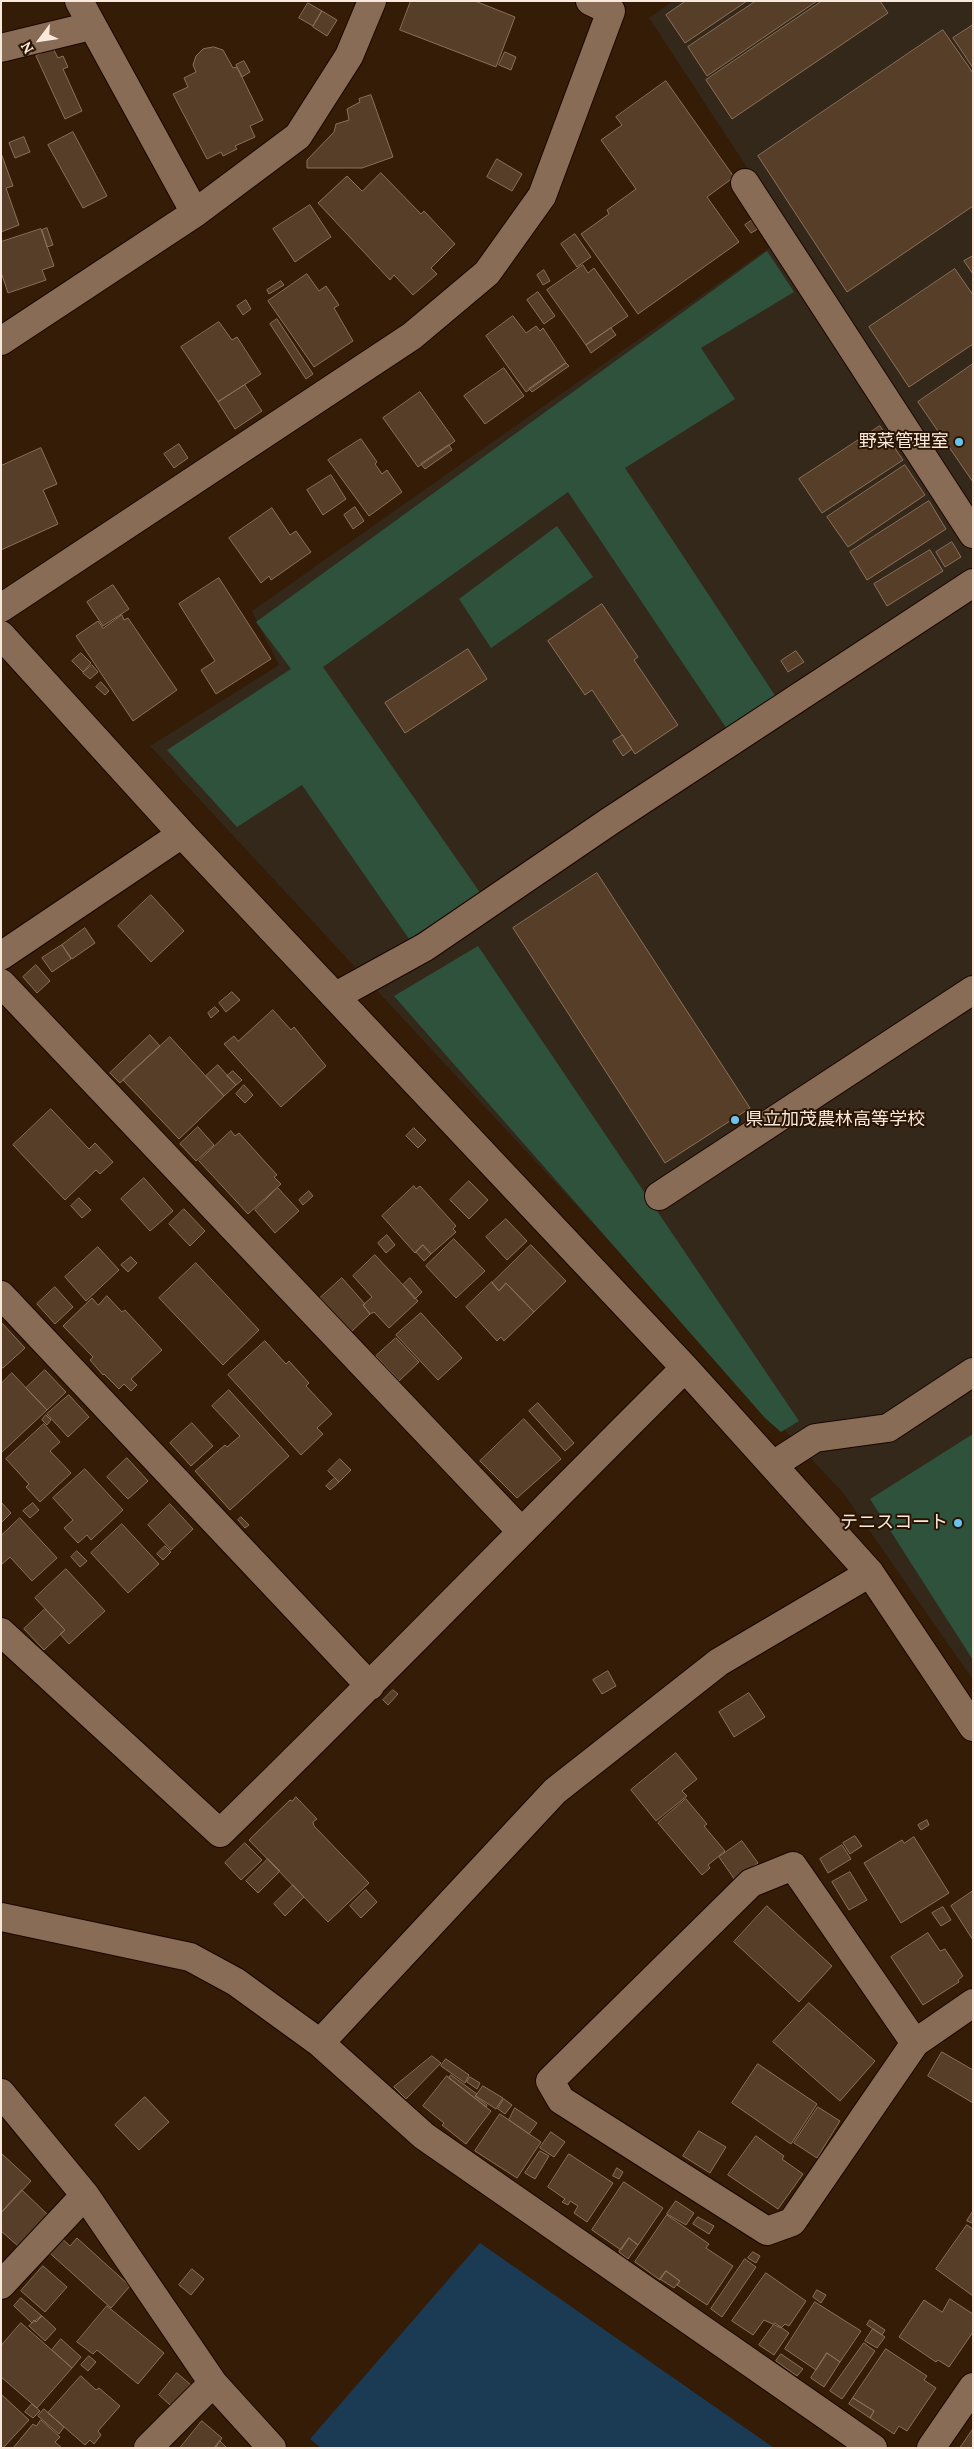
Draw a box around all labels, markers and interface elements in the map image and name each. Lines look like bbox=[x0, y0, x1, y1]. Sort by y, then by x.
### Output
north arrow bbox=[15, 15, 65, 65]
text: N bbox=[17, 38, 38, 57]
place label: 野菜管理室 bbox=[859, 431, 949, 453]
marker: 野菜管理室 bbox=[953, 436, 965, 448]
place label: 県立加茂農林高等学校 bbox=[745, 1109, 925, 1131]
marker: 県立加茂農林高等学校 bbox=[729, 1114, 741, 1126]
place label: テニスコート bbox=[840, 1512, 948, 1534]
marker: テニスコート bbox=[952, 1517, 964, 1529]

